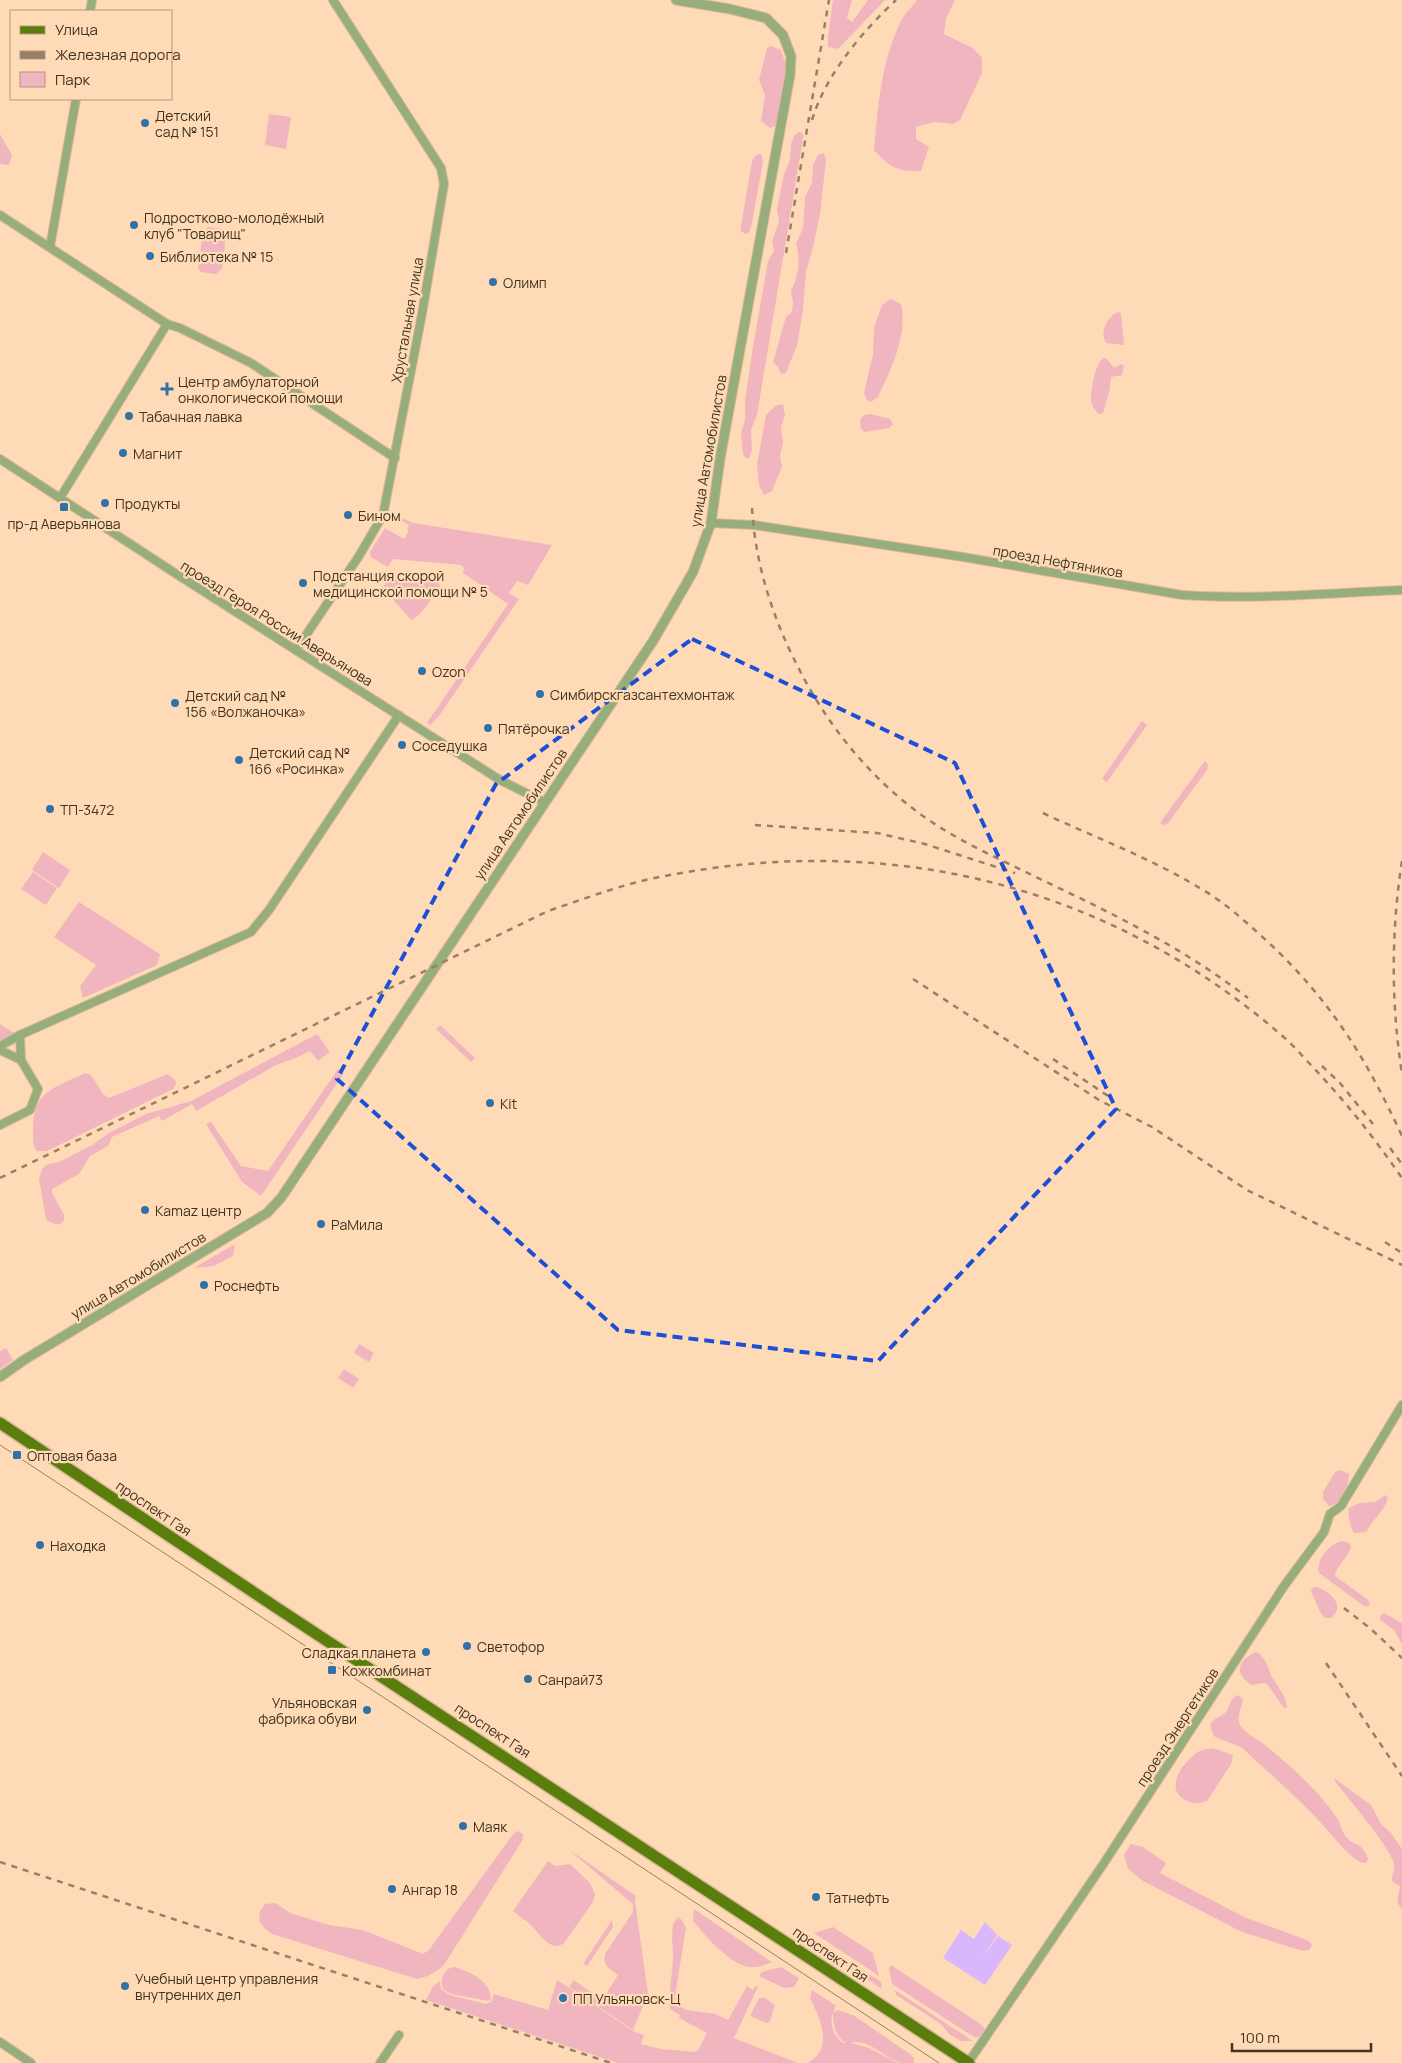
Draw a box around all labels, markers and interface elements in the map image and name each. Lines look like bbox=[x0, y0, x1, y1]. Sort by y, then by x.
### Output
legend bbox=[10, 10, 172, 100]
text: Улица bbox=[55, 19, 98, 40]
text: Железная дорога bbox=[55, 44, 180, 65]
text: Парк bbox=[55, 69, 91, 90]
place label: Детский сад № 151 bbox=[155, 106, 219, 141]
marker: Детский сад № 151 bbox=[139, 117, 151, 129]
place label: Подростково-молодёжный клуб "Товарищ" bbox=[144, 208, 324, 243]
marker: Подростково-молодёжный клуб "Товарищ" bbox=[128, 219, 140, 231]
place label: Библиотека № 15 bbox=[160, 247, 273, 266]
marker: Библиотека № 15 bbox=[144, 250, 156, 262]
street label: Хрустальная улица bbox=[387, 256, 427, 384]
place label: Олимп bbox=[503, 273, 547, 292]
marker: Олимп bbox=[487, 276, 499, 288]
place label: Центр амбулаторной онкологической помощи bbox=[178, 372, 343, 407]
street label: улица Автомобилистов bbox=[685, 373, 731, 529]
marker: Центр амбулаторной онкологической помощи bbox=[160, 382, 174, 396]
place label: Табачная лавка bbox=[139, 407, 242, 426]
marker: Табачная лавка bbox=[123, 410, 135, 422]
place label: Магнит bbox=[133, 444, 182, 463]
marker: Магнит bbox=[117, 447, 129, 459]
place label: Продукты bbox=[115, 494, 180, 513]
marker: Продукты bbox=[99, 497, 111, 509]
marker: пр-д Аверьянова bbox=[58, 501, 70, 513]
place label: Бином bbox=[358, 506, 401, 525]
marker: Бином bbox=[342, 509, 354, 521]
place label: пр-д Аверьянова bbox=[7, 514, 121, 533]
street label: проезд Нефтяников bbox=[991, 540, 1125, 582]
street label: проезд Героя России Аверьянова bbox=[177, 556, 377, 690]
place label: Подстанция скорой медицинской помощи № 5 bbox=[313, 566, 488, 601]
marker: Подстанция скорой медицинской помощи № 5 bbox=[297, 577, 309, 589]
place label: Ozon bbox=[432, 662, 466, 681]
marker: Ozon bbox=[416, 665, 428, 677]
place label: Симбирскгазсантехмонтаж bbox=[550, 685, 735, 704]
place label: Детский сад № 156 «Волжаночка» bbox=[185, 686, 306, 721]
marker: Симбирскгазсантехмонтаж bbox=[534, 688, 546, 700]
marker: Детский сад № 156 «Волжаночка» bbox=[169, 697, 181, 709]
place label: Пятёрочка bbox=[498, 719, 570, 738]
marker: Пятёрочка bbox=[482, 722, 494, 734]
place label: Соседушка bbox=[412, 736, 487, 755]
marker: Соседушка bbox=[396, 739, 408, 751]
place label: Детский сад № 166 «Росинка» bbox=[249, 743, 350, 778]
street label: улица Автомобилистов bbox=[469, 744, 571, 883]
marker: Детский сад № 166 «Росинка» bbox=[233, 754, 245, 766]
place label: ТП-3472 bbox=[60, 800, 114, 819]
marker: ТП-3472 bbox=[44, 803, 56, 815]
place label: Kit bbox=[500, 1094, 518, 1113]
marker: Kit bbox=[484, 1097, 496, 1109]
place label: Kamaz центр bbox=[155, 1201, 241, 1220]
marker: Kamaz центр bbox=[139, 1204, 151, 1216]
place label: РаМила bbox=[331, 1215, 383, 1234]
marker: РаМила bbox=[315, 1218, 327, 1230]
street label: улица Автомобилистов bbox=[67, 1227, 209, 1323]
place label: Роснефть bbox=[214, 1276, 279, 1295]
marker: Роснефть bbox=[198, 1279, 210, 1291]
place label: Оптовая база bbox=[27, 1446, 117, 1465]
marker: Оптовая база bbox=[11, 1449, 23, 1461]
street label: проспект Гая bbox=[113, 1476, 195, 1540]
place label: Находка bbox=[50, 1536, 106, 1555]
marker: Находка bbox=[34, 1539, 46, 1551]
place label: Светофор bbox=[477, 1637, 544, 1656]
marker: Светофор bbox=[461, 1640, 473, 1652]
place label: Сладкая планета bbox=[302, 1643, 416, 1662]
marker: Сладкая планета bbox=[420, 1646, 432, 1658]
place label: Кожкомбинат bbox=[342, 1661, 432, 1680]
marker: Кожкомбинат bbox=[326, 1664, 338, 1676]
street label: проезд Энергетиков bbox=[1132, 1664, 1223, 1790]
place label: Санрай73 bbox=[538, 1670, 603, 1689]
marker: Санрай73 bbox=[522, 1673, 534, 1685]
place label: Ульяновская фабрика обуви bbox=[258, 1693, 357, 1728]
street label: проспект Гая bbox=[451, 1698, 535, 1762]
marker: Ульяновская фабрика обуви bbox=[361, 1704, 373, 1716]
place label: Маяк bbox=[473, 1817, 508, 1836]
marker: Маяк bbox=[457, 1820, 469, 1832]
place label: Ангар 18 bbox=[402, 1880, 458, 1899]
marker: Ангар 18 bbox=[386, 1883, 398, 1895]
place label: Татнефть bbox=[826, 1888, 889, 1907]
marker: Татнефть bbox=[810, 1891, 822, 1903]
street label: проспект Гая bbox=[790, 1922, 872, 1986]
place label: Учебный центр управления внутренних дел bbox=[135, 1969, 318, 2004]
marker: Учебный центр управления внутренних дел bbox=[119, 1980, 131, 1992]
place label: ПП Ульяновск-Ц bbox=[573, 1989, 680, 2008]
marker: ПП Ульяновск-Ц bbox=[557, 1992, 569, 2004]
scale bar bbox=[1232, 2020, 1371, 2052]
text: 100 m bbox=[1240, 2027, 1280, 2048]

